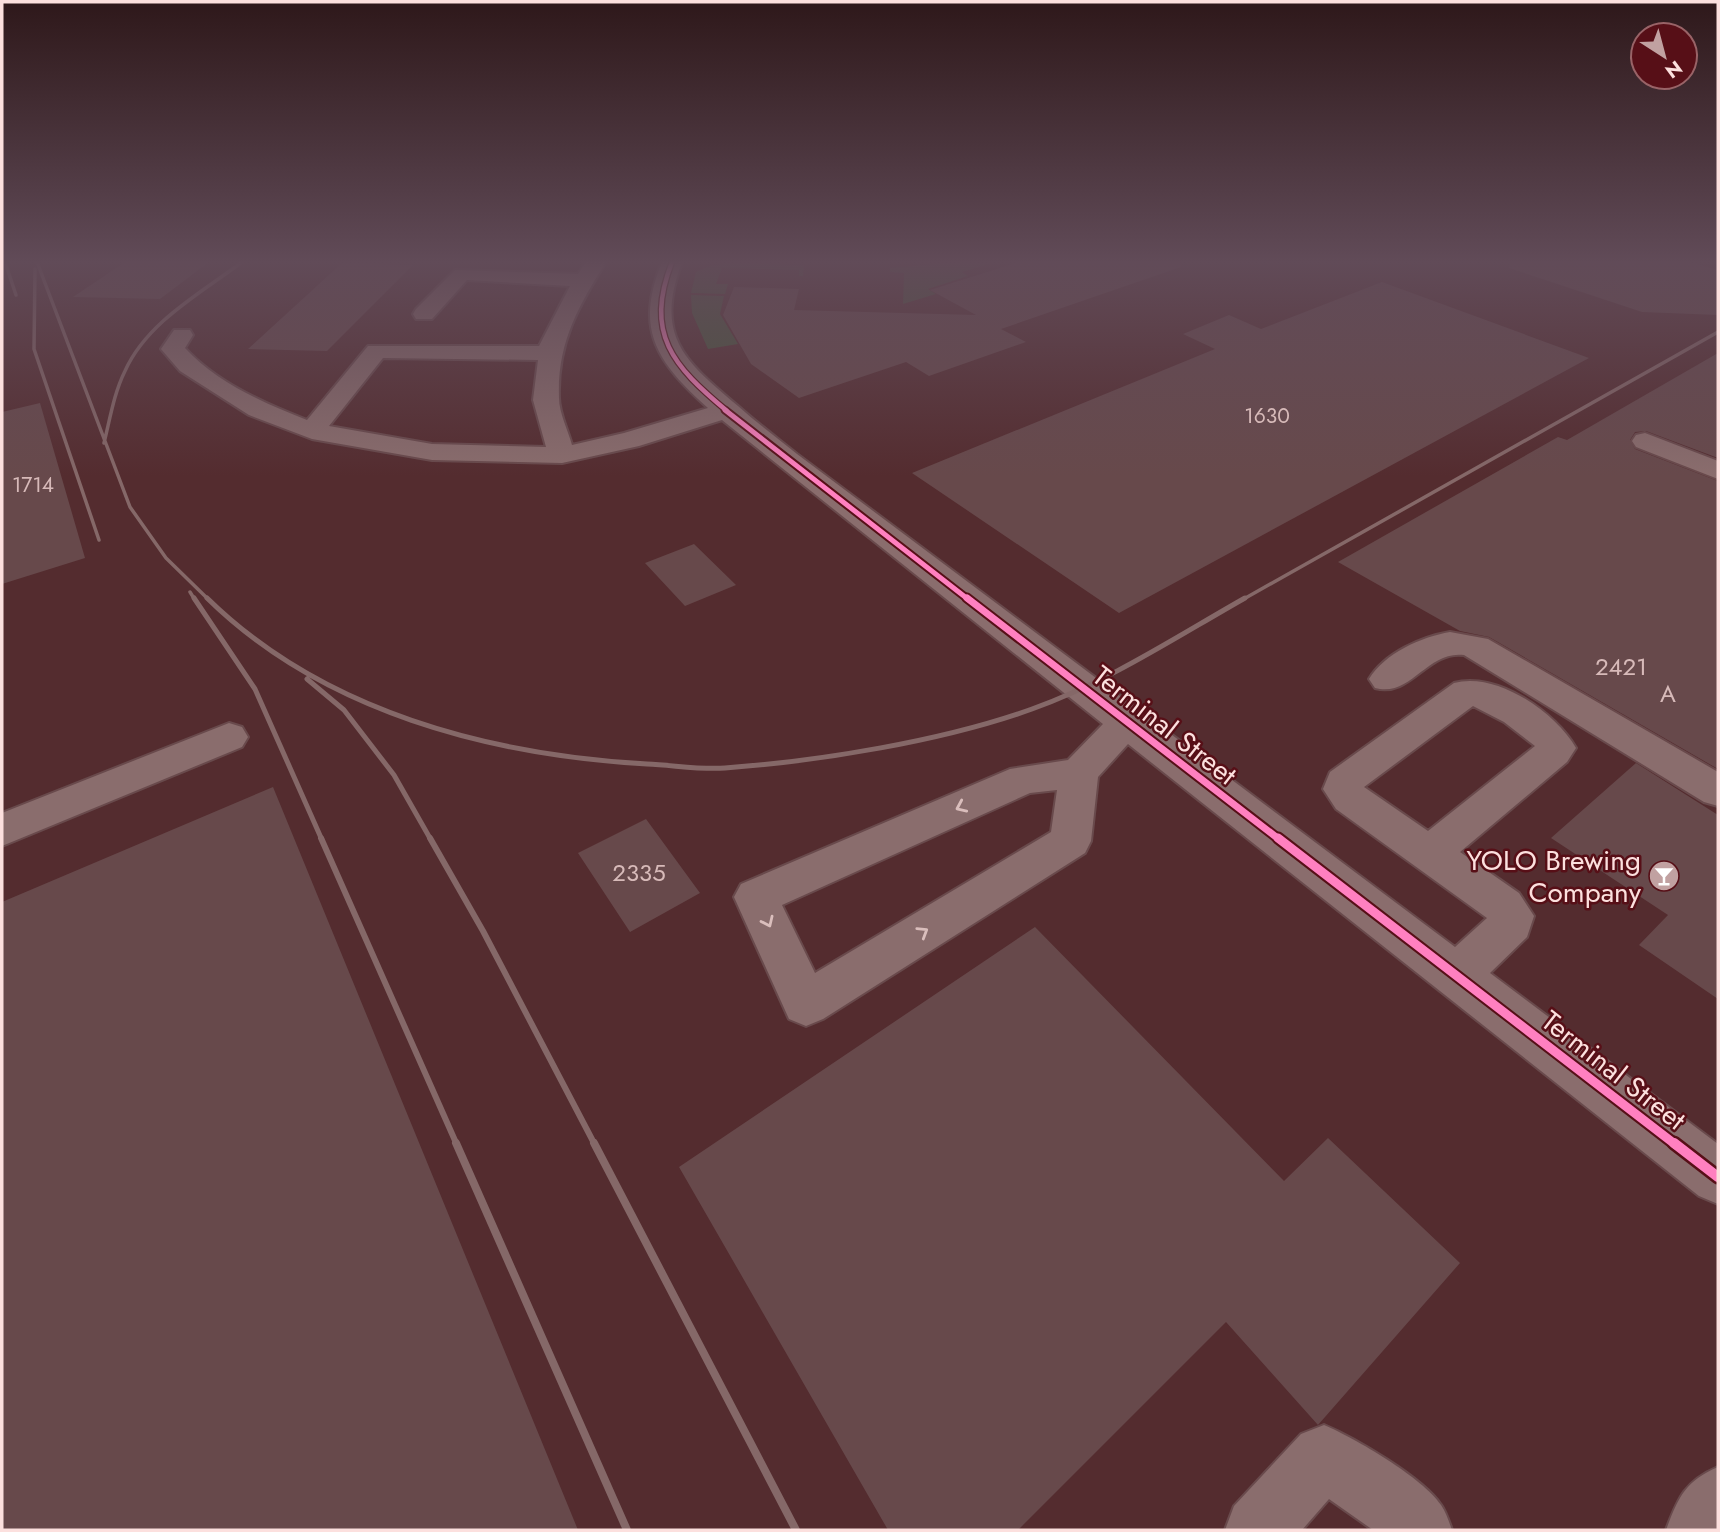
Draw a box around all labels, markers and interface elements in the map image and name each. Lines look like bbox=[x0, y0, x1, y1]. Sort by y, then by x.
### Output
north arrow bbox=[1629, 21, 1699, 91]
text: N bbox=[1660, 54, 1688, 85]
house number: 1630 bbox=[1244, 401, 1290, 431]
house number: 1714 bbox=[12, 470, 54, 500]
house number: 2421 bbox=[1595, 649, 1647, 684]
street label: Terminal Street bbox=[1084, 656, 1246, 795]
house number: A bbox=[1660, 676, 1676, 711]
one-way arrow bbox=[956, 799, 969, 813]
place label: YOLO Brewing Company bbox=[1467, 840, 1642, 913]
house number: 2335 bbox=[612, 855, 666, 890]
bar icon: YOLO Brewing Company bbox=[1647, 859, 1681, 893]
one-way arrow bbox=[760, 915, 774, 927]
one-way arrow bbox=[916, 927, 929, 940]
street label: Terminal Street bbox=[1533, 1001, 1695, 1140]

